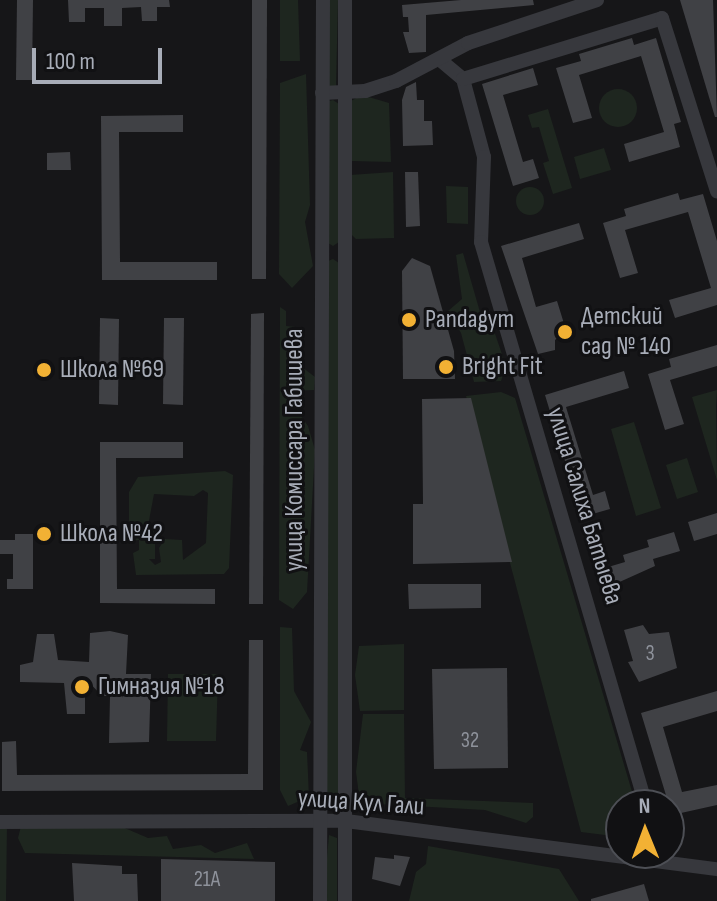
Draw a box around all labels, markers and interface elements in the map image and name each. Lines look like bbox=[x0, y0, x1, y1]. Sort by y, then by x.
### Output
scale bar bbox=[36, 32, 166, 82]
text: 100 m bbox=[46, 47, 95, 76]
place label: Детский сад № 140 bbox=[581, 301, 671, 362]
place label: Pandagym bbox=[425, 304, 514, 336]
marker: Pandagym bbox=[400, 311, 418, 329]
marker: Детский сад № 140 bbox=[556, 323, 574, 341]
street label: улица Комиссара Габишева bbox=[279, 328, 311, 572]
place label: Bright Fit bbox=[462, 351, 543, 383]
place label: Школа №69 bbox=[60, 354, 164, 386]
marker: Bright Fit bbox=[437, 358, 455, 376]
marker: Школа №69 bbox=[35, 361, 53, 379]
street label: улица Салиха Батыева bbox=[539, 404, 629, 608]
place label: Школа №42 bbox=[60, 518, 163, 550]
marker: Школа №42 bbox=[35, 525, 53, 543]
house number: 3 bbox=[645, 641, 655, 667]
place label: Гимназия №18 bbox=[98, 671, 225, 703]
marker: Гимназия №18 bbox=[73, 678, 91, 696]
house number: 32 bbox=[461, 728, 479, 754]
street label: улица Кул Гали bbox=[297, 783, 425, 823]
north arrow bbox=[605, 789, 685, 869]
text: N bbox=[638, 793, 651, 820]
house number: 21А bbox=[194, 867, 220, 893]

